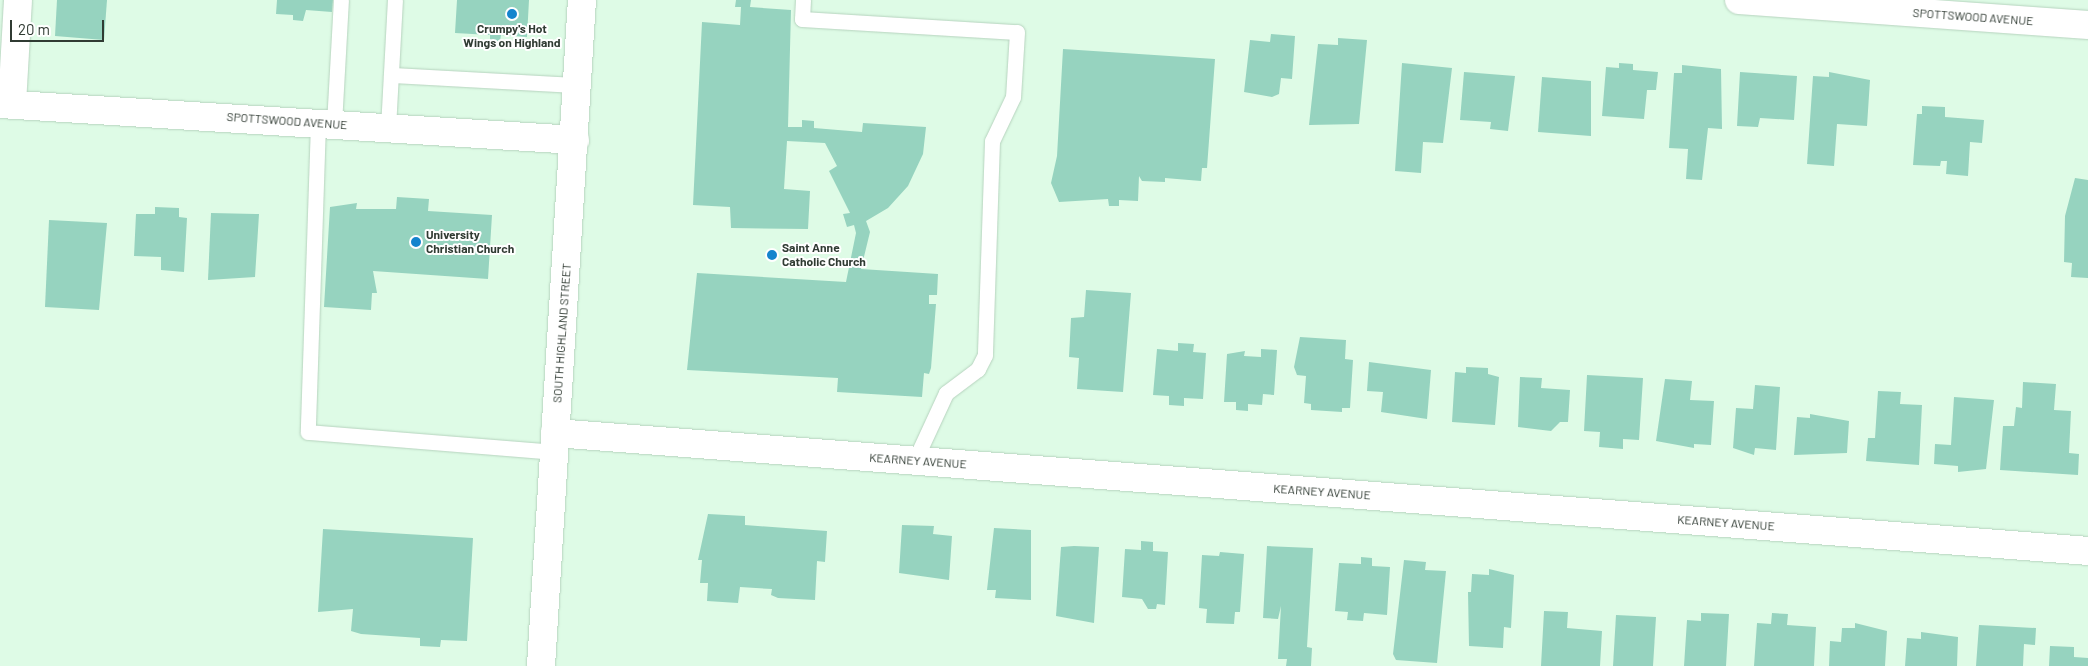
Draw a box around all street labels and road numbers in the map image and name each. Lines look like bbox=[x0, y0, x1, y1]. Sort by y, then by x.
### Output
street label: SPOTTSWOOD AVENUE bbox=[1912, 6, 2034, 28]
street label: SPOTTSWOOD AVENUE bbox=[226, 110, 348, 132]
street label: SOUTH HIGHLAND STREET bbox=[550, 263, 574, 403]
street label: KEARNEY AVENUE bbox=[869, 450, 967, 472]
street label: KEARNEY AVENUE bbox=[1273, 481, 1371, 503]
street label: KEARNEY AVENUE bbox=[1677, 512, 1775, 534]

